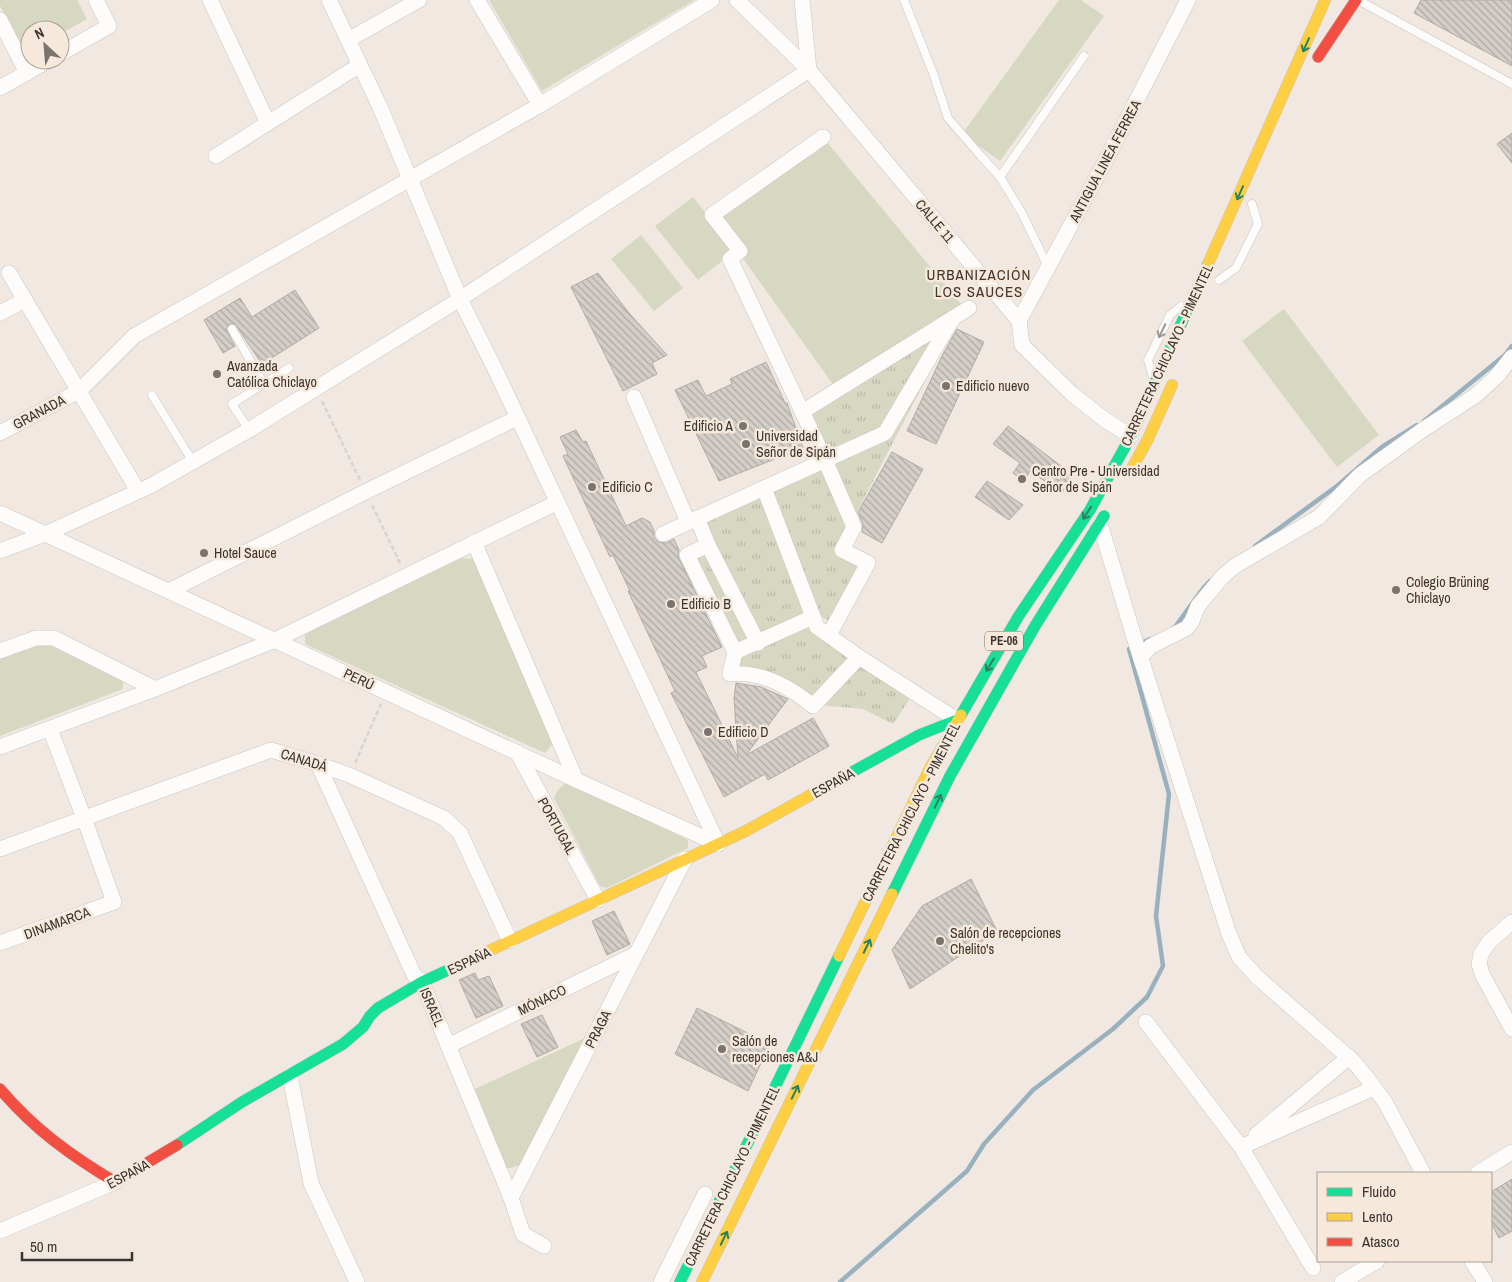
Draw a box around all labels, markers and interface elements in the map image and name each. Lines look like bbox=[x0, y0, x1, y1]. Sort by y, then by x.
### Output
north arrow bbox=[20, 20, 70, 70]
text: N bbox=[32, 23, 47, 43]
one-way arrow bbox=[1300, 37, 1310, 52]
street label: ANTIGUA LINEA FERREA bbox=[1065, 96, 1145, 226]
one-way arrow bbox=[1234, 185, 1244, 200]
street label: CALLE 11 bbox=[912, 195, 959, 247]
street label: CARRETERA CHICLAYO - PIMENTEL bbox=[1117, 261, 1217, 449]
district label: URBANIZACIÓN LOS SAUCES bbox=[927, 264, 1031, 302]
one-way arrow bbox=[1157, 323, 1166, 338]
place label: Avanzada Católica Chiclayo bbox=[226, 357, 317, 391]
marker: Avanzada Católica Chiclayo bbox=[211, 368, 223, 380]
place label: Edificio nuevo bbox=[956, 377, 1029, 395]
marker: Edificio nuevo bbox=[940, 380, 952, 392]
street label: GRANADA bbox=[10, 391, 69, 433]
place label: Edificio A bbox=[684, 417, 733, 435]
marker: Edificio A bbox=[737, 420, 749, 432]
place label: Universidad Señor de Sipán bbox=[756, 427, 836, 461]
marker: Universidad Señor de Sipán bbox=[740, 438, 752, 450]
place label: Centro Pre - Universidad Señor de Sipán bbox=[1032, 462, 1160, 496]
marker: Centro Pre - Universidad Señor de Sipán bbox=[1016, 473, 1028, 485]
place label: Edificio C bbox=[602, 478, 652, 496]
marker: Edificio C bbox=[586, 481, 598, 493]
one-way arrow bbox=[1082, 506, 1092, 520]
place label: Hotel Sauce bbox=[214, 544, 277, 562]
marker: Hotel Sauce bbox=[198, 547, 210, 559]
place label: Colegio Brüning Chiclayo bbox=[1406, 573, 1490, 607]
marker: Colegio Brüning Chiclayo bbox=[1390, 584, 1402, 596]
place label: Edificio B bbox=[681, 595, 731, 613]
marker: Edificio B bbox=[665, 598, 677, 610]
road number: PE-06 bbox=[985, 631, 1023, 650]
one-way arrow bbox=[984, 657, 994, 671]
street label: PERÚ bbox=[341, 664, 377, 694]
street label: CARRETERA CHICLAYO - PIMENTEL bbox=[858, 719, 964, 905]
place label: Edificio D bbox=[718, 723, 768, 741]
marker: Edificio D bbox=[702, 726, 714, 738]
street label: CANADÁ bbox=[278, 744, 330, 776]
street label: ESPAÑA bbox=[809, 764, 858, 802]
one-way arrow bbox=[933, 793, 943, 808]
street label: PORTUGAL bbox=[534, 794, 580, 858]
street label: DINAMARCA bbox=[22, 903, 93, 943]
place label: Salón de recepciones Chelito's bbox=[950, 924, 1061, 958]
marker: Salón de recepciones Chelito's bbox=[934, 935, 946, 947]
one-way arrow bbox=[862, 939, 872, 954]
street label: ESPAÑA bbox=[444, 943, 494, 979]
street label: MÓNACO bbox=[515, 981, 569, 1019]
street label: ISRAEL bbox=[416, 985, 449, 1030]
street label: PRAGA bbox=[581, 1007, 615, 1051]
place label: Salón de recepciones A&J bbox=[732, 1032, 818, 1066]
marker: Salón de recepciones A&J bbox=[716, 1043, 728, 1055]
street label: CARRETERA CHICLAYO - PIMENTEL bbox=[680, 1082, 784, 1269]
one-way arrow bbox=[791, 1085, 800, 1100]
street label: ESPAÑA bbox=[104, 1155, 153, 1193]
legend bbox=[1317, 1172, 1492, 1262]
text: Fluido bbox=[1362, 1181, 1396, 1202]
text: Lento bbox=[1362, 1206, 1393, 1227]
scale bar bbox=[22, 1230, 132, 1262]
one-way arrow bbox=[719, 1231, 729, 1246]
text: Atasco bbox=[1361, 1231, 1400, 1252]
text: 50 m bbox=[30, 1236, 57, 1257]

